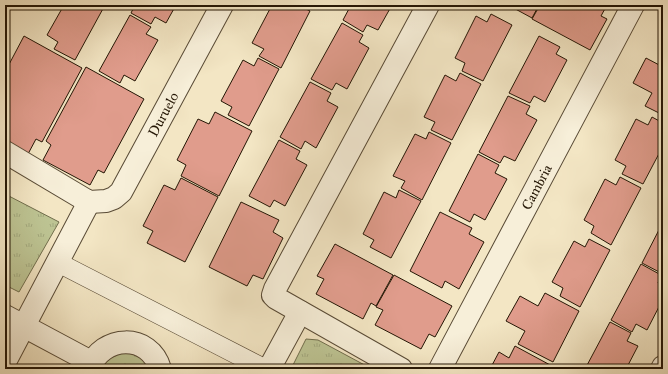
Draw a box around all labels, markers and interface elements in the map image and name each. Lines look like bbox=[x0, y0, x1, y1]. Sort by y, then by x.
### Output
street label: Duruelo bbox=[145, 89, 182, 140]
street label: Cambria bbox=[518, 162, 556, 213]

